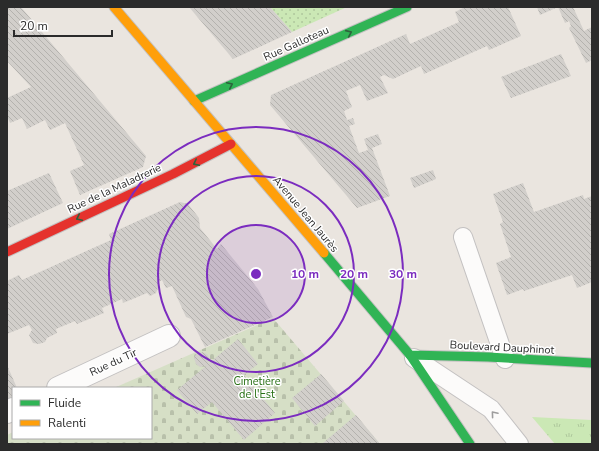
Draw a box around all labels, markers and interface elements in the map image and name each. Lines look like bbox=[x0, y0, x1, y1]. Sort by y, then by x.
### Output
scale bar bbox=[14, 12, 112, 38]
text: 20 m bbox=[20, 18, 48, 34]
street label: Rue Galloteau bbox=[261, 22, 331, 65]
one-way arrow bbox=[345, 29, 352, 37]
one-way arrow bbox=[225, 82, 233, 90]
one-way arrow bbox=[193, 158, 201, 165]
street label: Rue de la Maladrerie bbox=[65, 160, 164, 217]
street label: Avenue Jean Jaurès bbox=[269, 173, 342, 256]
one-way arrow bbox=[75, 213, 83, 221]
text: 10 m bbox=[291, 266, 319, 282]
text: 20 m bbox=[340, 266, 368, 282]
text: 30 m bbox=[389, 266, 417, 282]
centre of rings bbox=[249, 267, 263, 281]
street label: Boulevard Dauphinot bbox=[449, 337, 555, 358]
street label: Rue du Tir bbox=[87, 345, 139, 380]
park label: Cimetière de l'Est bbox=[233, 374, 281, 402]
legend bbox=[12, 387, 152, 439]
text: Fluide bbox=[48, 395, 81, 411]
one-way arrow bbox=[492, 411, 499, 419]
text: Ralenti bbox=[48, 415, 86, 431]

